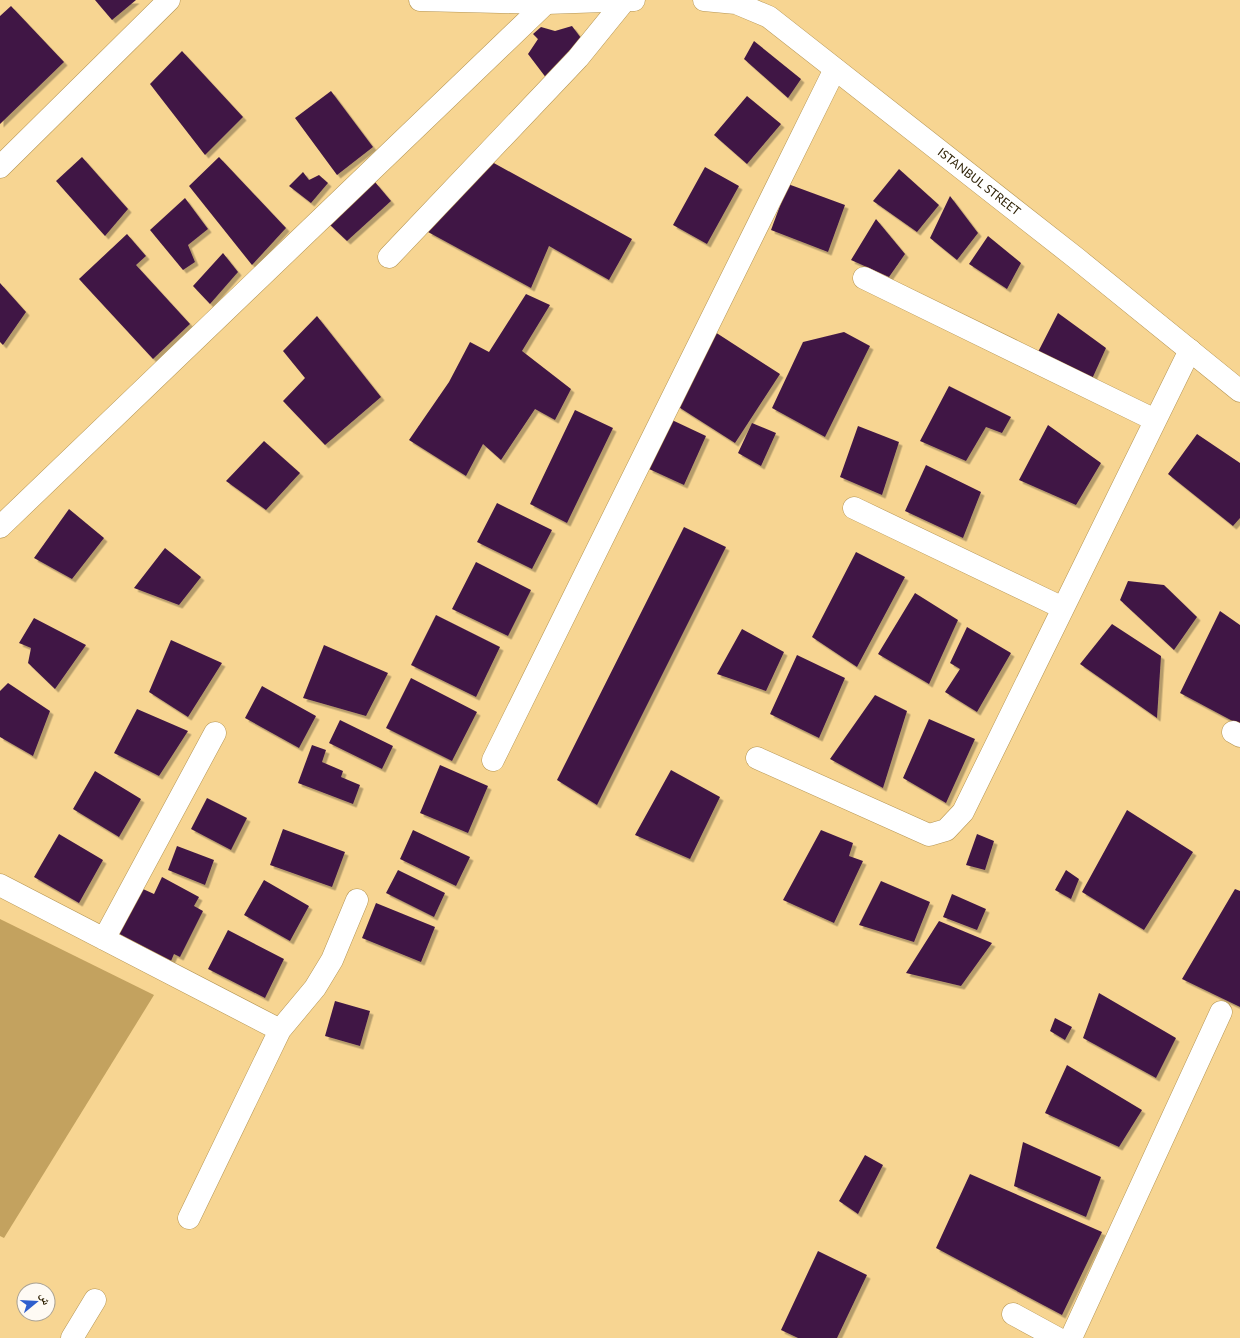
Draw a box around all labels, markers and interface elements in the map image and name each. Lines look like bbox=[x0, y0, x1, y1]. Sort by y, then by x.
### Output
street label: ISTANBUL STREET bbox=[935, 144, 1024, 219]
north arrow bbox=[16, 1282, 56, 1322]
text: ش bbox=[36, 1291, 54, 1307]

